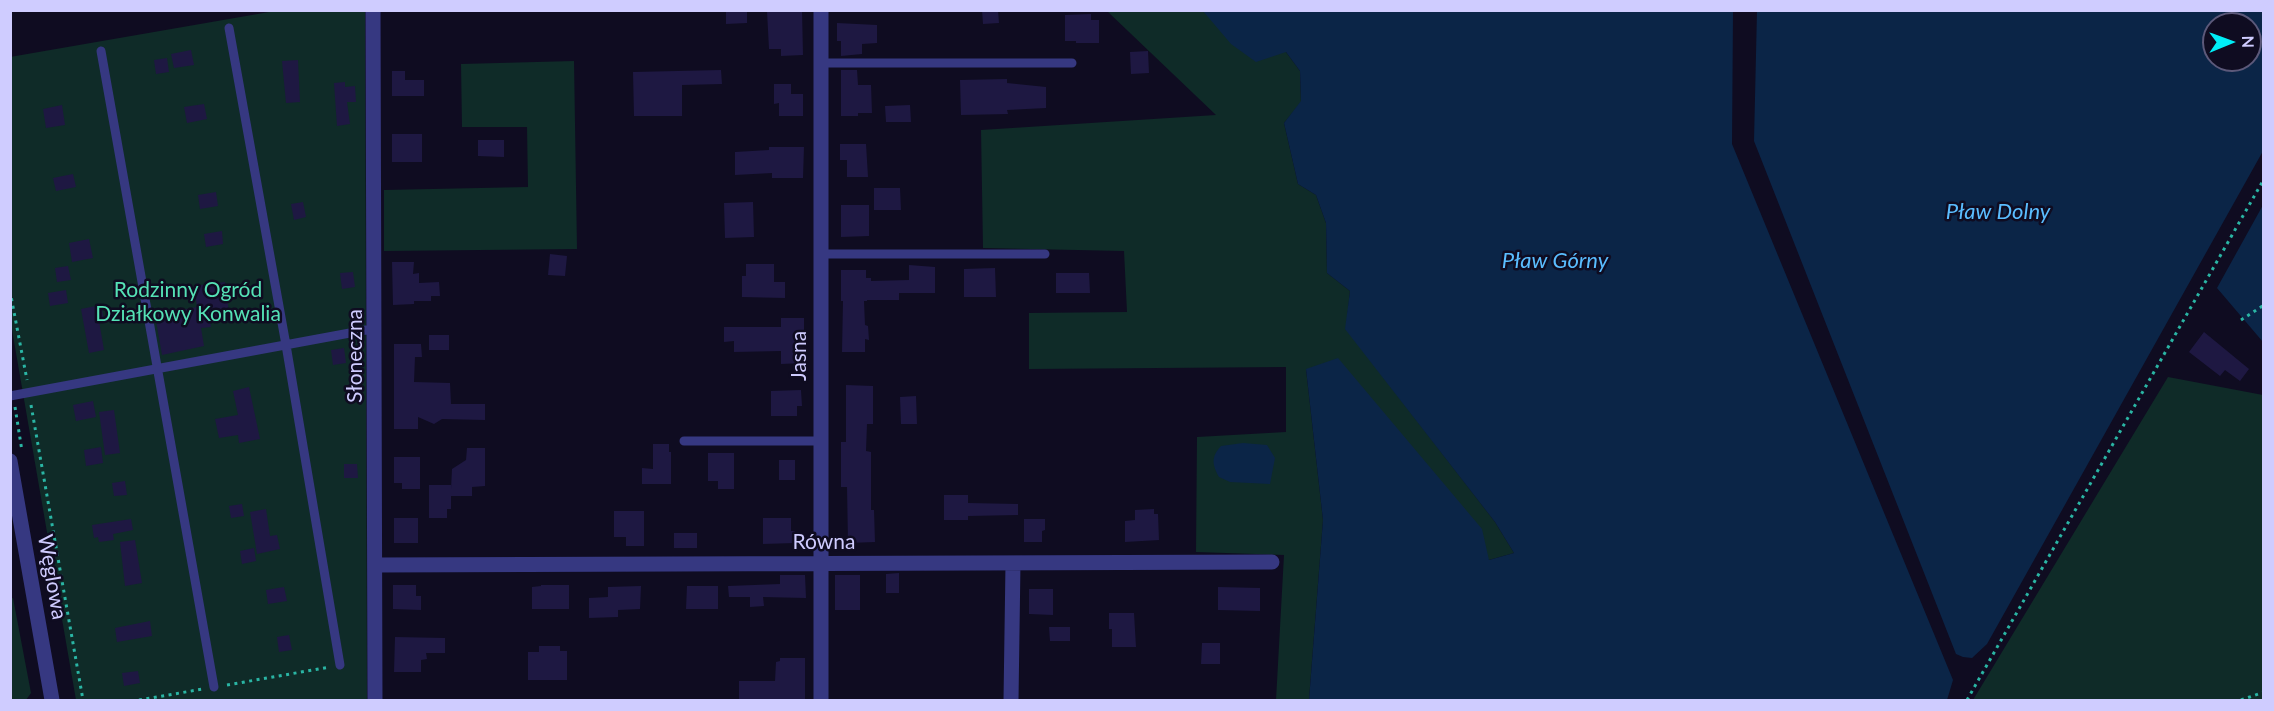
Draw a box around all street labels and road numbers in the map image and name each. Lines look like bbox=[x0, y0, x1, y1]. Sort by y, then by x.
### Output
street label: Słoneczna bbox=[342, 309, 368, 403]
street label: Jasna bbox=[786, 331, 812, 381]
street label: Równa bbox=[793, 529, 855, 555]
street label: Węglowa bbox=[32, 532, 72, 622]

